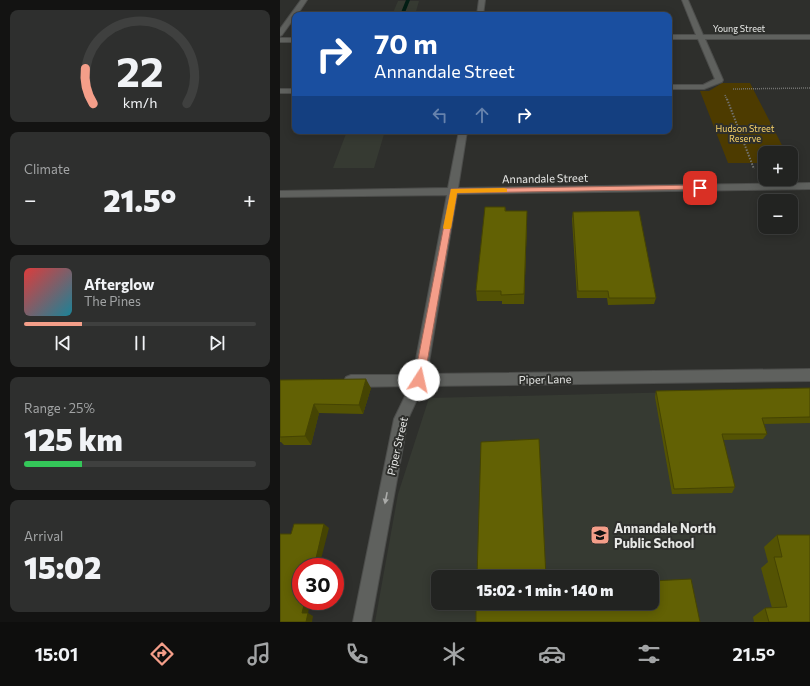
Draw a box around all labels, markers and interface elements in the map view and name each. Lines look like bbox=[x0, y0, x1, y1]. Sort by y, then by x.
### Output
street label: Young Street bbox=[713, 23, 766, 34]
text: 70 m bbox=[374, 26, 438, 60]
icon: right bbox=[308, 28, 360, 80]
text: 22 bbox=[116, 45, 164, 96]
text: Annandale Street bbox=[374, 60, 515, 82]
text: km/h bbox=[123, 93, 157, 111]
icon: left bbox=[429, 104, 451, 126]
icon: ahead bbox=[471, 104, 493, 126]
icon: right bbox=[513, 104, 535, 126]
park label: Hudson Street Reserve bbox=[716, 123, 775, 144]
map controls bbox=[758, 146, 798, 234]
button: + bbox=[758, 146, 798, 186]
text: Climate bbox=[24, 161, 70, 177]
street label: Annandale Street bbox=[502, 171, 589, 185]
pin bbox=[683, 171, 717, 205]
icon: arrive bbox=[689, 177, 711, 199]
text: 21.5° bbox=[103, 181, 176, 218]
text: − bbox=[24, 186, 37, 213]
text: + bbox=[243, 186, 256, 213]
button: − bbox=[758, 194, 798, 234]
text: Afterglow bbox=[84, 275, 154, 293]
text: The Pines bbox=[84, 293, 141, 309]
icon: previous bbox=[52, 332, 74, 354]
icon: pause bbox=[129, 332, 151, 354]
icon: next bbox=[206, 332, 228, 354]
position arrow bbox=[398, 359, 440, 401]
street label: Piper Lane bbox=[519, 372, 572, 386]
text: Range · 25% bbox=[24, 400, 95, 416]
street label: Piper Street bbox=[384, 415, 410, 477]
text: 125 km bbox=[24, 420, 123, 457]
one-way arrow bbox=[382, 492, 388, 504]
place label: Annandale North Public School bbox=[614, 520, 716, 551]
school or university icon: Annandale North Public School bbox=[589, 524, 611, 546]
text: Arrival bbox=[24, 528, 63, 544]
text: 15:02 bbox=[24, 548, 101, 585]
speed limit sign: 30 bbox=[292, 558, 344, 610]
text: 15:02 · 1 min · 140 m bbox=[477, 581, 613, 599]
icon: directions bbox=[148, 640, 176, 668]
icon: music bbox=[245, 640, 273, 668]
icon: phone bbox=[343, 640, 371, 668]
icon: climate bbox=[440, 640, 468, 668]
icon: car bbox=[538, 640, 566, 668]
icon: filters bbox=[635, 640, 663, 668]
text: 15:01 bbox=[35, 643, 78, 665]
text: 21.5° bbox=[732, 643, 775, 665]

